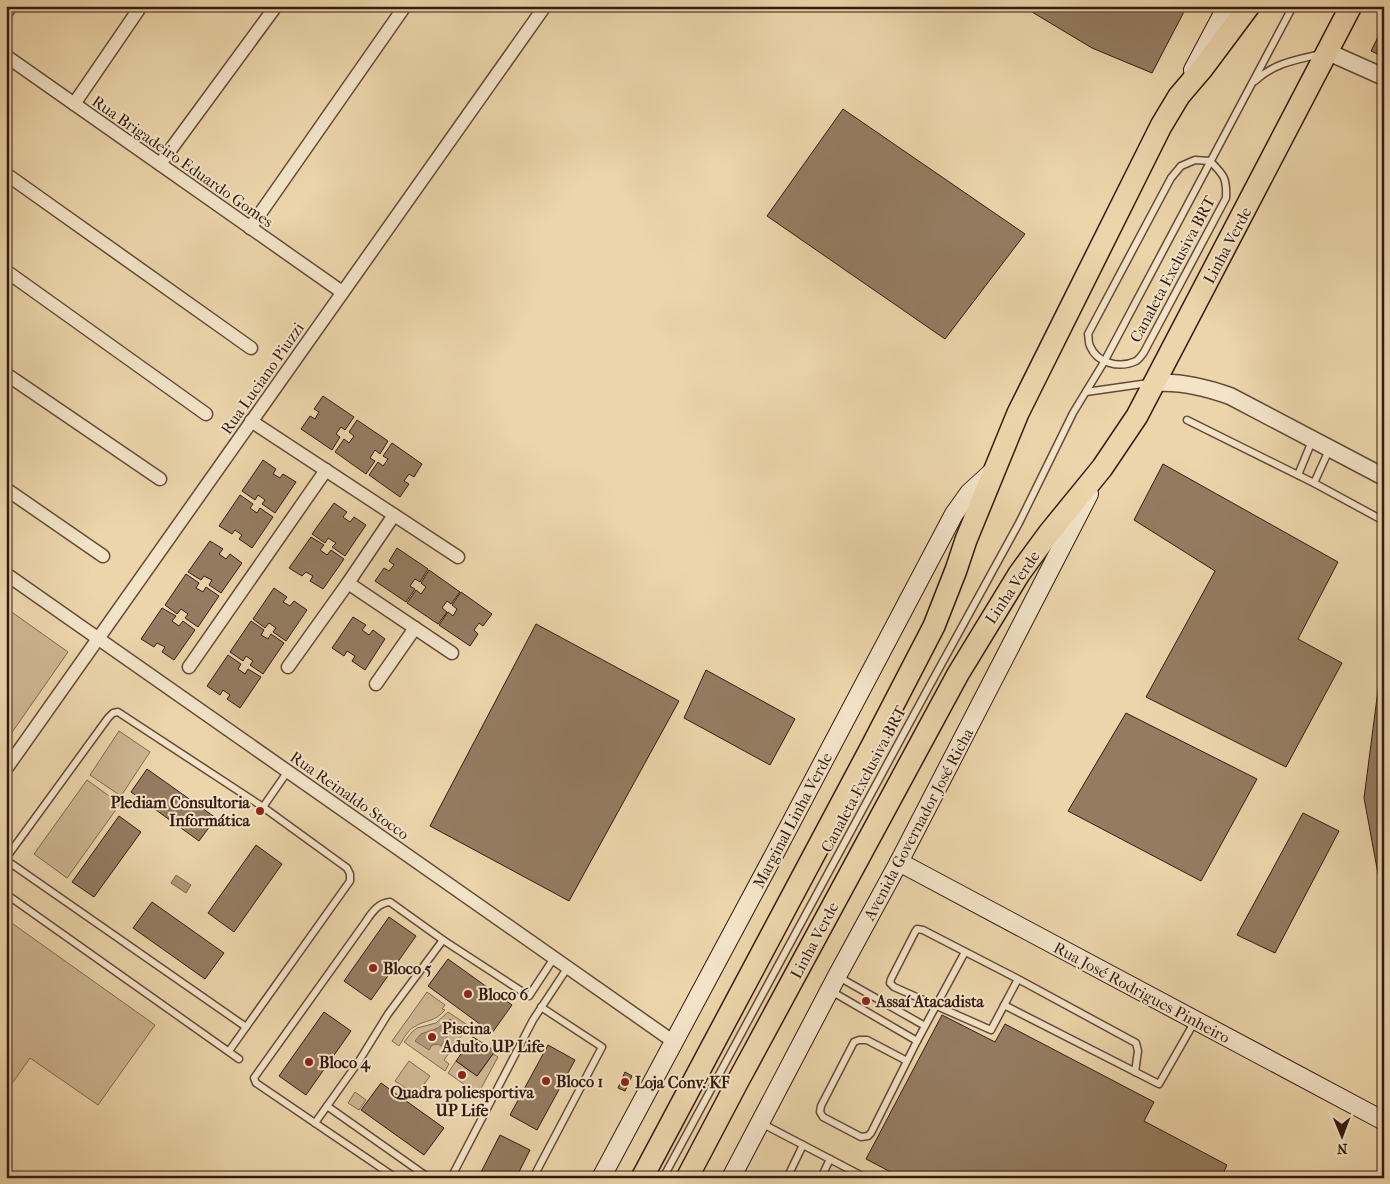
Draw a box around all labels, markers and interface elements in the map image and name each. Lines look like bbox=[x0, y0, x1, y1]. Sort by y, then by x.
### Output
street label: Rua Brigadeiro Eduardo Gomes bbox=[88, 91, 277, 231]
street label: Canaleta Exclusiva BRT bbox=[1126, 193, 1219, 346]
street label: Linha Verde bbox=[1199, 204, 1256, 287]
street label: Rua Luciano Piuzzi bbox=[217, 319, 308, 438]
street label: Linha Verde bbox=[981, 547, 1044, 627]
street label: Canaleta Exclusiva BRT bbox=[817, 703, 910, 856]
street label: Avenida Governador José Richa bbox=[859, 724, 978, 924]
street label: Rua Reinaldo Stocco bbox=[287, 747, 413, 844]
street label: Marginal Linha Verde bbox=[749, 749, 836, 891]
place label: Plediam Consultoria Informática bbox=[111, 793, 251, 830]
marker: Plediam Consultoria Informática bbox=[254, 805, 266, 817]
street label: Linha Verde bbox=[786, 899, 843, 982]
street label: Rua José Rodrigues Pinheiro bbox=[1050, 938, 1233, 1047]
place label: Bloco 5 bbox=[383, 959, 431, 978]
marker: Bloco 5 bbox=[367, 962, 379, 974]
place label: Bloco 6 bbox=[478, 985, 528, 1004]
marker: Bloco 6 bbox=[462, 988, 474, 1000]
place label: Assaí Atacadista bbox=[875, 992, 985, 1011]
marker: Assaí Atacadista bbox=[860, 995, 872, 1007]
place label: Piscina Adulto UP Life bbox=[441, 1019, 545, 1056]
marker: Piscina Adulto UP Life bbox=[426, 1031, 438, 1043]
place label: Bloco 4 bbox=[319, 1053, 371, 1073]
marker: Bloco 4 bbox=[303, 1056, 315, 1068]
marker: Quadra poliesportiva UP Life bbox=[456, 1069, 468, 1081]
place label: Bloco 1 bbox=[556, 1072, 603, 1091]
place label: Loja Conv. KF bbox=[635, 1073, 730, 1092]
marker: Bloco 1 bbox=[540, 1075, 552, 1087]
marker: Loja Conv. KF bbox=[619, 1076, 631, 1088]
place label: Quadra poliesportiva UP Life bbox=[390, 1083, 534, 1120]
north arrow bbox=[1318, 1112, 1368, 1162]
text: N bbox=[1336, 1140, 1348, 1157]

